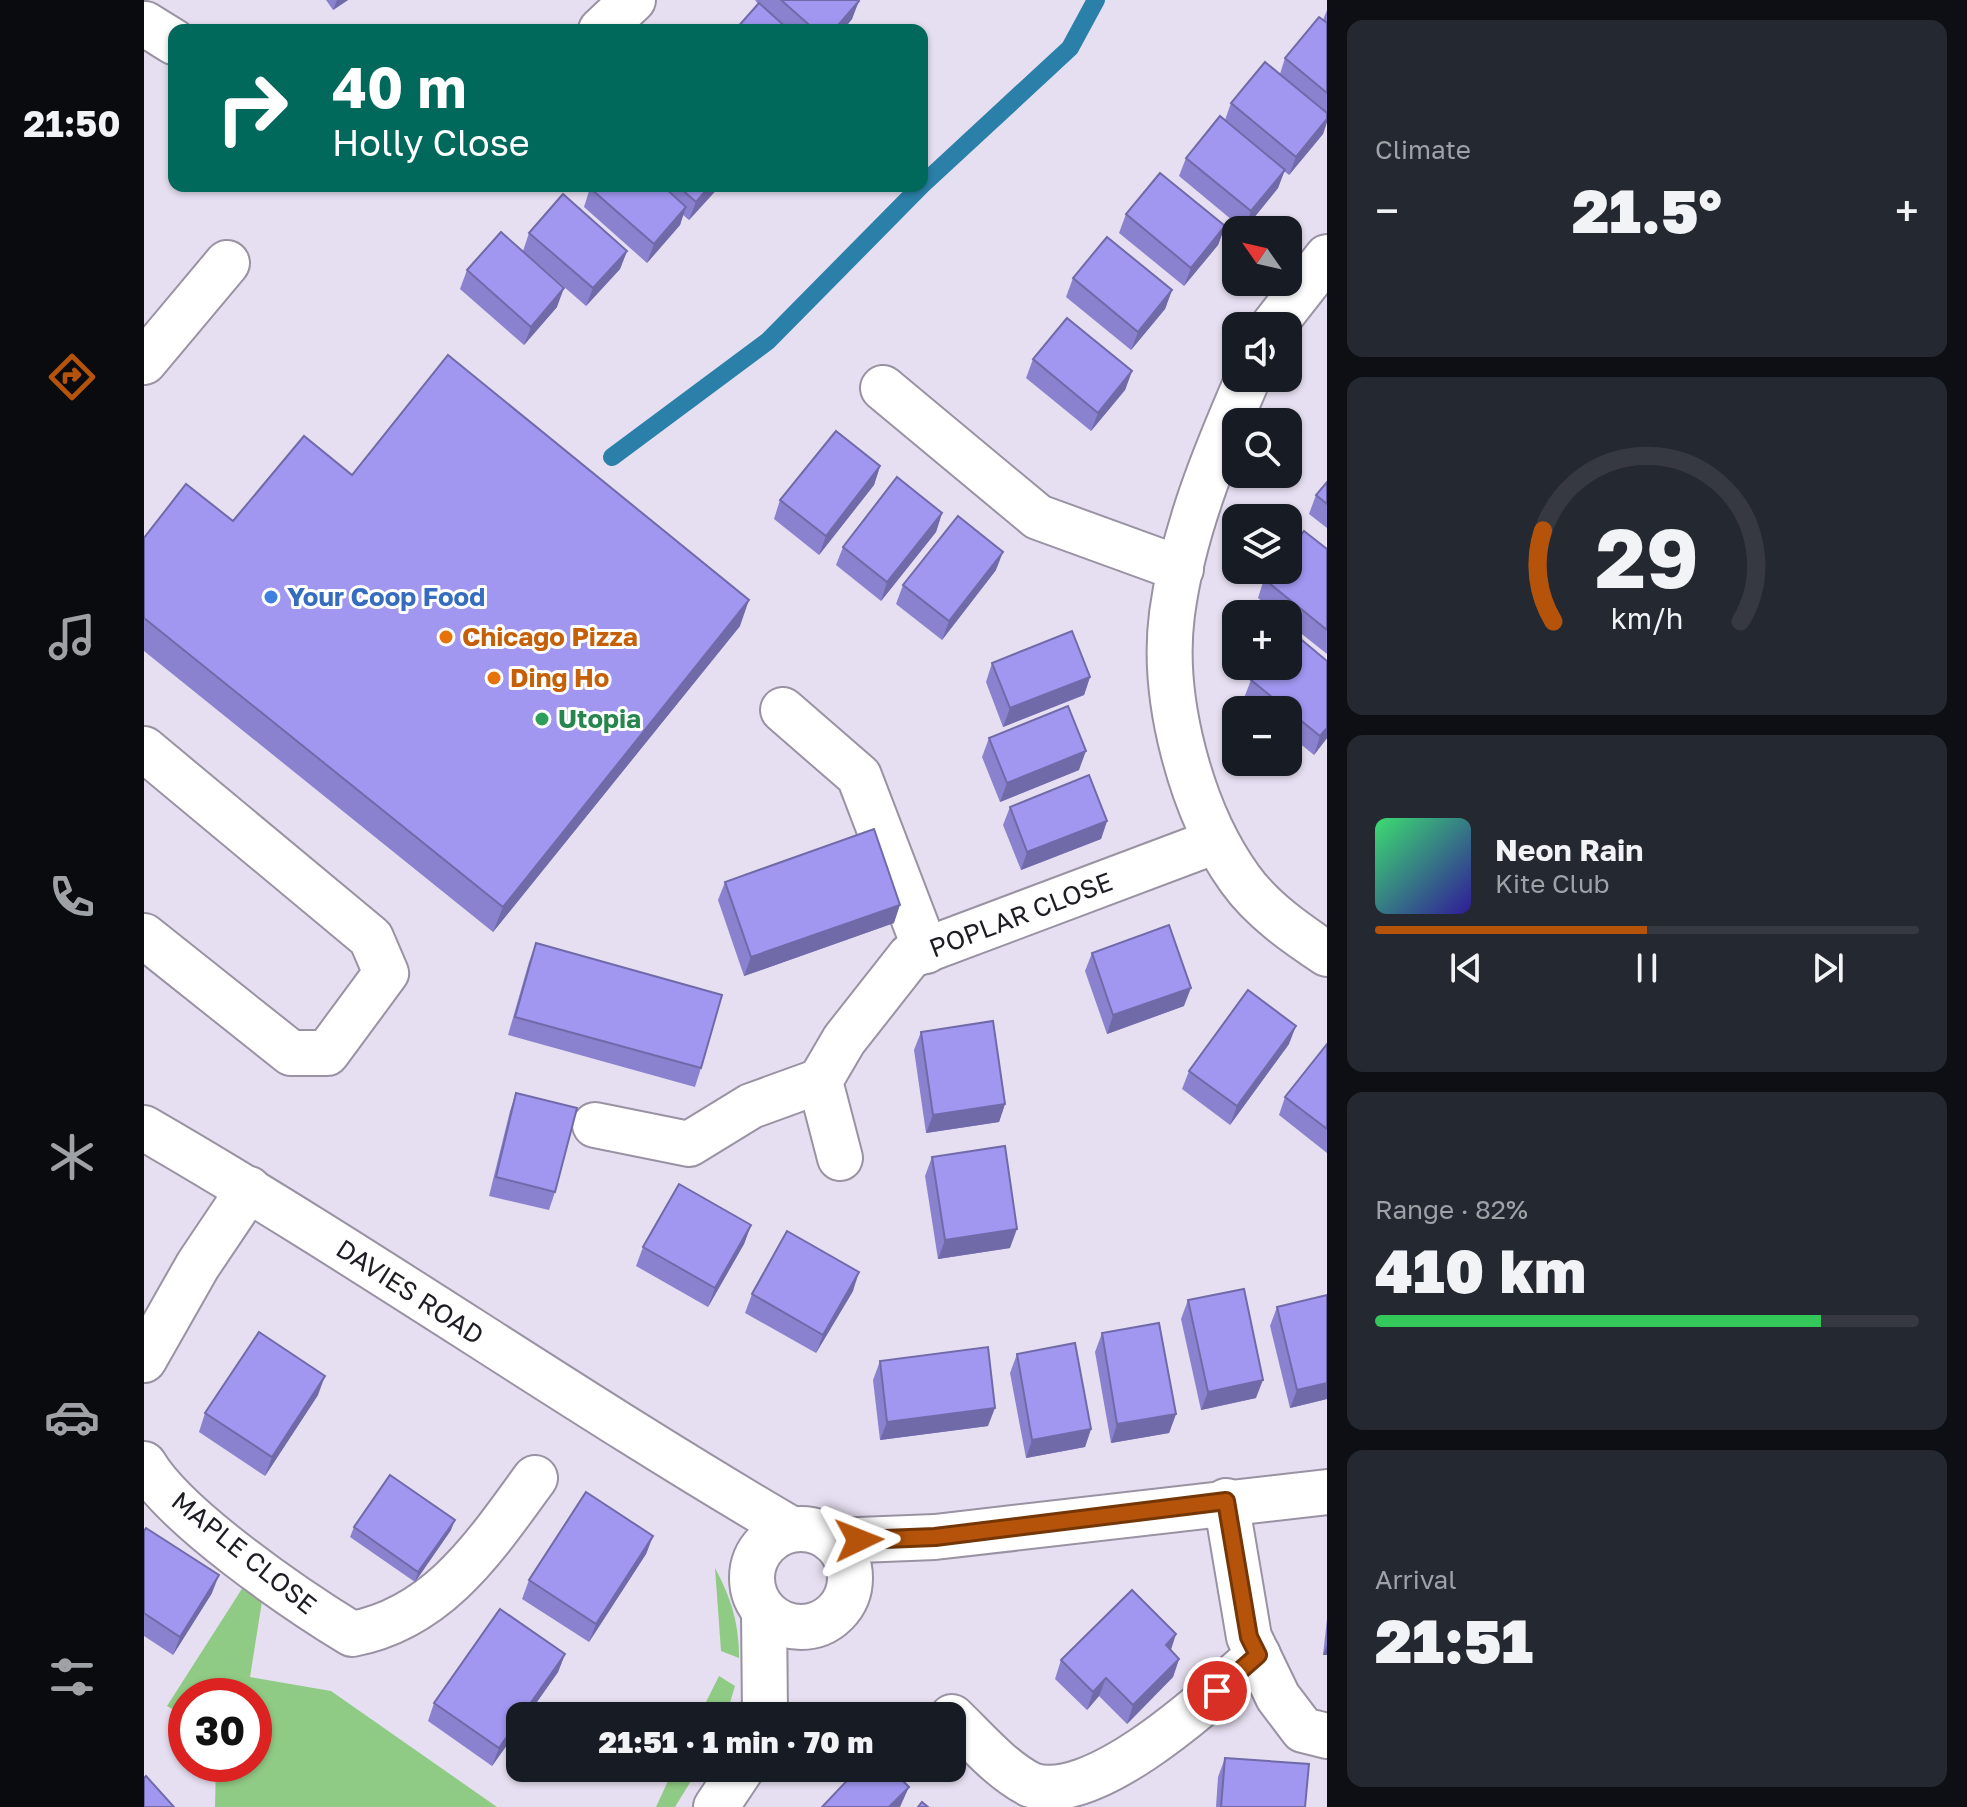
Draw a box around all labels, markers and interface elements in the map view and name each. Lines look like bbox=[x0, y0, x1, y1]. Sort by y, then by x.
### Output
text: 40 m bbox=[332, 53, 466, 120]
icon: right bbox=[200, 56, 304, 160]
text: 21:50 bbox=[23, 102, 121, 145]
text: Holly Close bbox=[332, 121, 530, 164]
text: Climate bbox=[1375, 134, 1471, 165]
text: 21.5° bbox=[1572, 174, 1722, 246]
text: − bbox=[1375, 184, 1399, 237]
text: + bbox=[1895, 184, 1919, 237]
north arrow bbox=[1222, 216, 1302, 296]
map controls bbox=[1222, 216, 1302, 776]
button: sound bbox=[1222, 312, 1302, 392]
icon: directions bbox=[44, 349, 100, 405]
button: search bbox=[1222, 408, 1302, 488]
button: layers bbox=[1222, 504, 1302, 584]
text: 29 bbox=[1595, 506, 1699, 606]
place label: Your Coop Food bbox=[287, 581, 485, 612]
marker: Your Coop Food bbox=[262, 588, 280, 606]
button: + bbox=[1222, 600, 1302, 680]
text: km/h bbox=[1611, 601, 1683, 635]
icon: music bbox=[44, 609, 100, 665]
place label: Chicago Pizza bbox=[462, 621, 638, 652]
marker: Chicago Pizza bbox=[437, 628, 455, 646]
place label: Ding Ho bbox=[510, 662, 609, 693]
marker: Ding Ho bbox=[485, 669, 503, 687]
button: − bbox=[1222, 696, 1302, 776]
place label: Utopia bbox=[558, 703, 641, 734]
marker: Utopia bbox=[533, 710, 551, 728]
text: Neon Rain bbox=[1495, 832, 1643, 868]
street label: POPLAR CLOSE bbox=[925, 865, 1117, 964]
text: Kite Club bbox=[1495, 868, 1610, 899]
icon: phone bbox=[44, 869, 100, 925]
icon: previous bbox=[1444, 946, 1488, 990]
icon: pause bbox=[1625, 946, 1669, 990]
icon: next bbox=[1806, 946, 1850, 990]
icon: climate bbox=[44, 1129, 100, 1185]
text: Range · 82% bbox=[1375, 1194, 1528, 1225]
street label: DAVIES ROAD bbox=[331, 1232, 490, 1351]
text: 410 km bbox=[1375, 1234, 1586, 1306]
icon: car bbox=[44, 1389, 100, 1445]
street label: MAPLE CLOSE bbox=[166, 1485, 323, 1620]
position arrow bbox=[817, 1498, 901, 1582]
text: Arrival bbox=[1375, 1564, 1456, 1595]
text: 21:51 bbox=[1375, 1604, 1533, 1676]
icon: filters bbox=[44, 1649, 100, 1705]
pin bbox=[1183, 1657, 1251, 1725]
icon: arrive bbox=[1195, 1669, 1239, 1713]
speed limit sign: 30 bbox=[168, 1678, 272, 1782]
text: 21:51 · 1 min · 70 m bbox=[599, 1724, 873, 1760]

